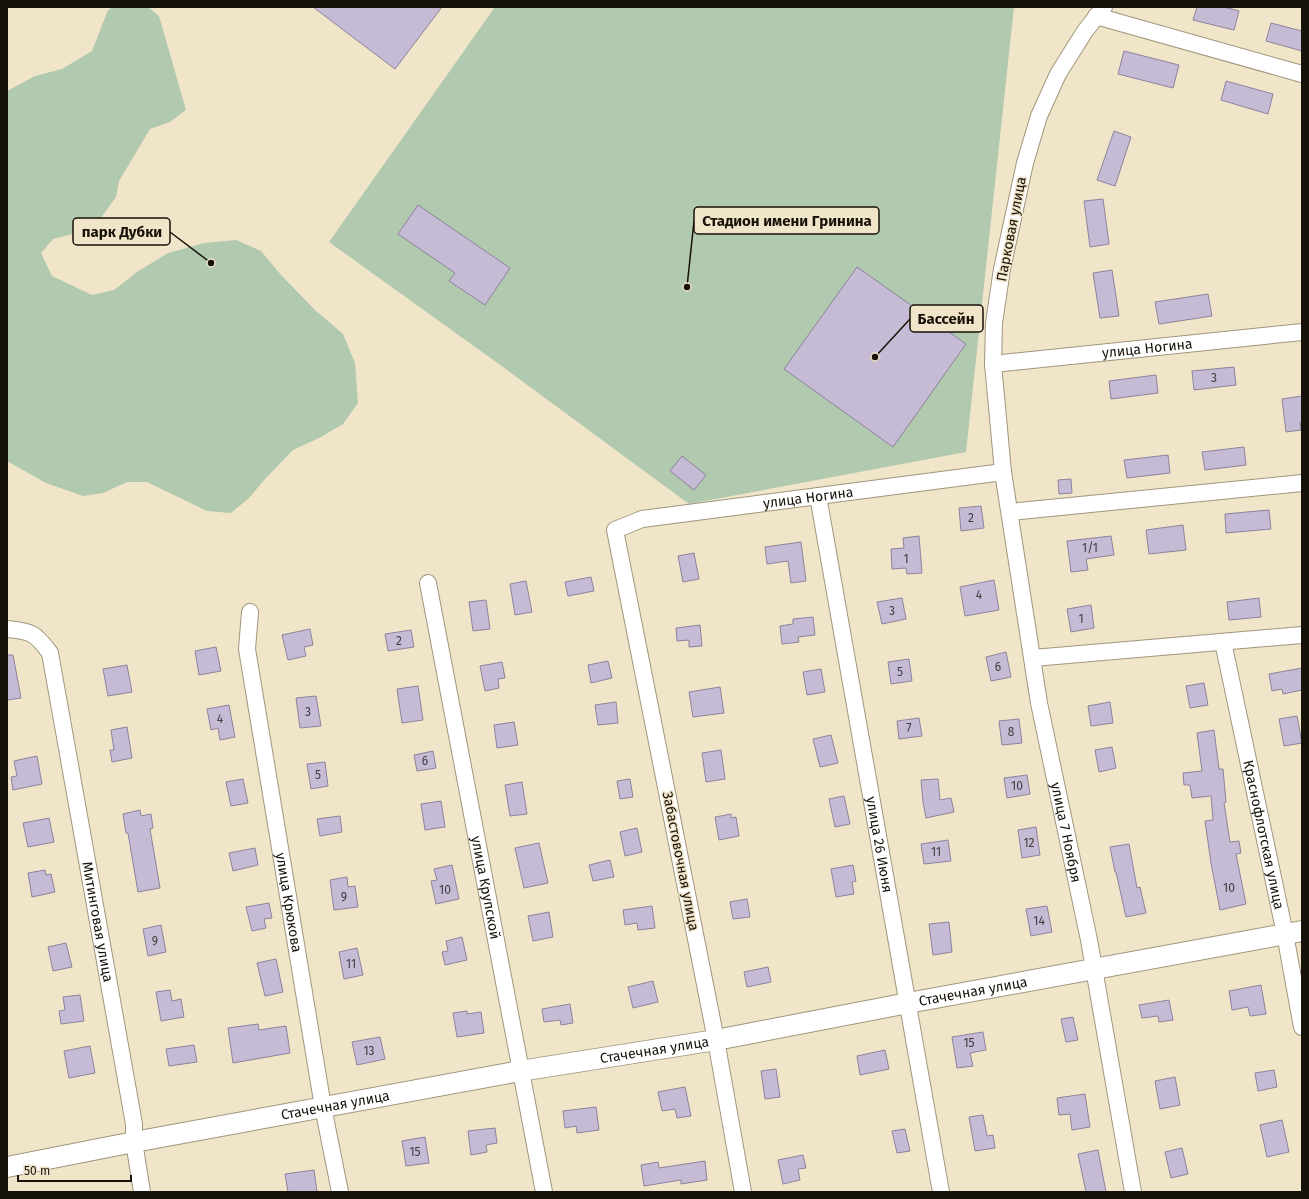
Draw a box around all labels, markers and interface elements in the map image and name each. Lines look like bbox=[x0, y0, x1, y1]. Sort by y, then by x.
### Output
street label: Парковая улица bbox=[993, 175, 1030, 283]
callout: Стадион имени Гринина bbox=[694, 207, 879, 234]
text: Стадион имени Гринина bbox=[702, 212, 872, 230]
callout: парк Дубки bbox=[73, 218, 170, 245]
text: парк Дубки bbox=[82, 223, 162, 241]
callout: Бассейн bbox=[910, 305, 983, 332]
text: Бассейн bbox=[918, 310, 974, 328]
street label: улица Ногина bbox=[1101, 335, 1193, 362]
house number: 3 bbox=[1211, 371, 1217, 385]
street label: улица Ногина bbox=[762, 484, 854, 512]
house number: 2 bbox=[968, 511, 974, 525]
house number: 1/1 bbox=[1082, 541, 1098, 555]
house number: 1 bbox=[903, 552, 909, 566]
house number: 4 bbox=[976, 588, 983, 602]
house number: 3 bbox=[889, 604, 895, 618]
house number: 1 bbox=[1078, 612, 1084, 626]
house number: 2 bbox=[396, 634, 402, 648]
house number: 6 bbox=[995, 660, 1001, 674]
house number: 5 bbox=[897, 665, 903, 679]
house number: 3 bbox=[305, 705, 311, 719]
house number: 4 bbox=[217, 712, 224, 726]
house number: 7 bbox=[906, 721, 912, 735]
house number: 8 bbox=[1008, 725, 1015, 739]
house number: 6 bbox=[422, 754, 428, 768]
street label: Краснофлотская улица bbox=[1239, 759, 1288, 911]
house number: 5 bbox=[315, 768, 321, 782]
house number: 10 bbox=[1011, 779, 1023, 793]
street label: улица 7 Ноября bbox=[1047, 781, 1085, 884]
street label: Забастовочная улица bbox=[659, 790, 702, 932]
street label: улица 26 Июня bbox=[862, 795, 896, 894]
street label: улица Крупской bbox=[467, 835, 504, 941]
house number: 12 bbox=[1023, 836, 1035, 850]
house number: 11 bbox=[931, 845, 941, 859]
street label: улица Крюкова bbox=[272, 851, 305, 954]
street label: Митинговая улица bbox=[78, 860, 117, 983]
house number: 10 bbox=[1223, 881, 1235, 895]
house number: 10 bbox=[439, 883, 451, 897]
house number: 9 bbox=[341, 890, 347, 904]
house number: 14 bbox=[1033, 914, 1045, 928]
house number: 9 bbox=[152, 934, 158, 948]
house number: 11 bbox=[346, 957, 356, 971]
street label: Стачечная улица bbox=[917, 973, 1029, 1010]
street label: Стачечная улица bbox=[599, 1033, 710, 1067]
house number: 15 bbox=[963, 1036, 975, 1050]
house number: 13 bbox=[363, 1044, 375, 1058]
street label: Стачечная улица bbox=[280, 1087, 391, 1124]
house number: 15 bbox=[409, 1145, 421, 1159]
scale bar bbox=[18, 1157, 131, 1183]
text: 50 m bbox=[24, 1164, 50, 1178]

